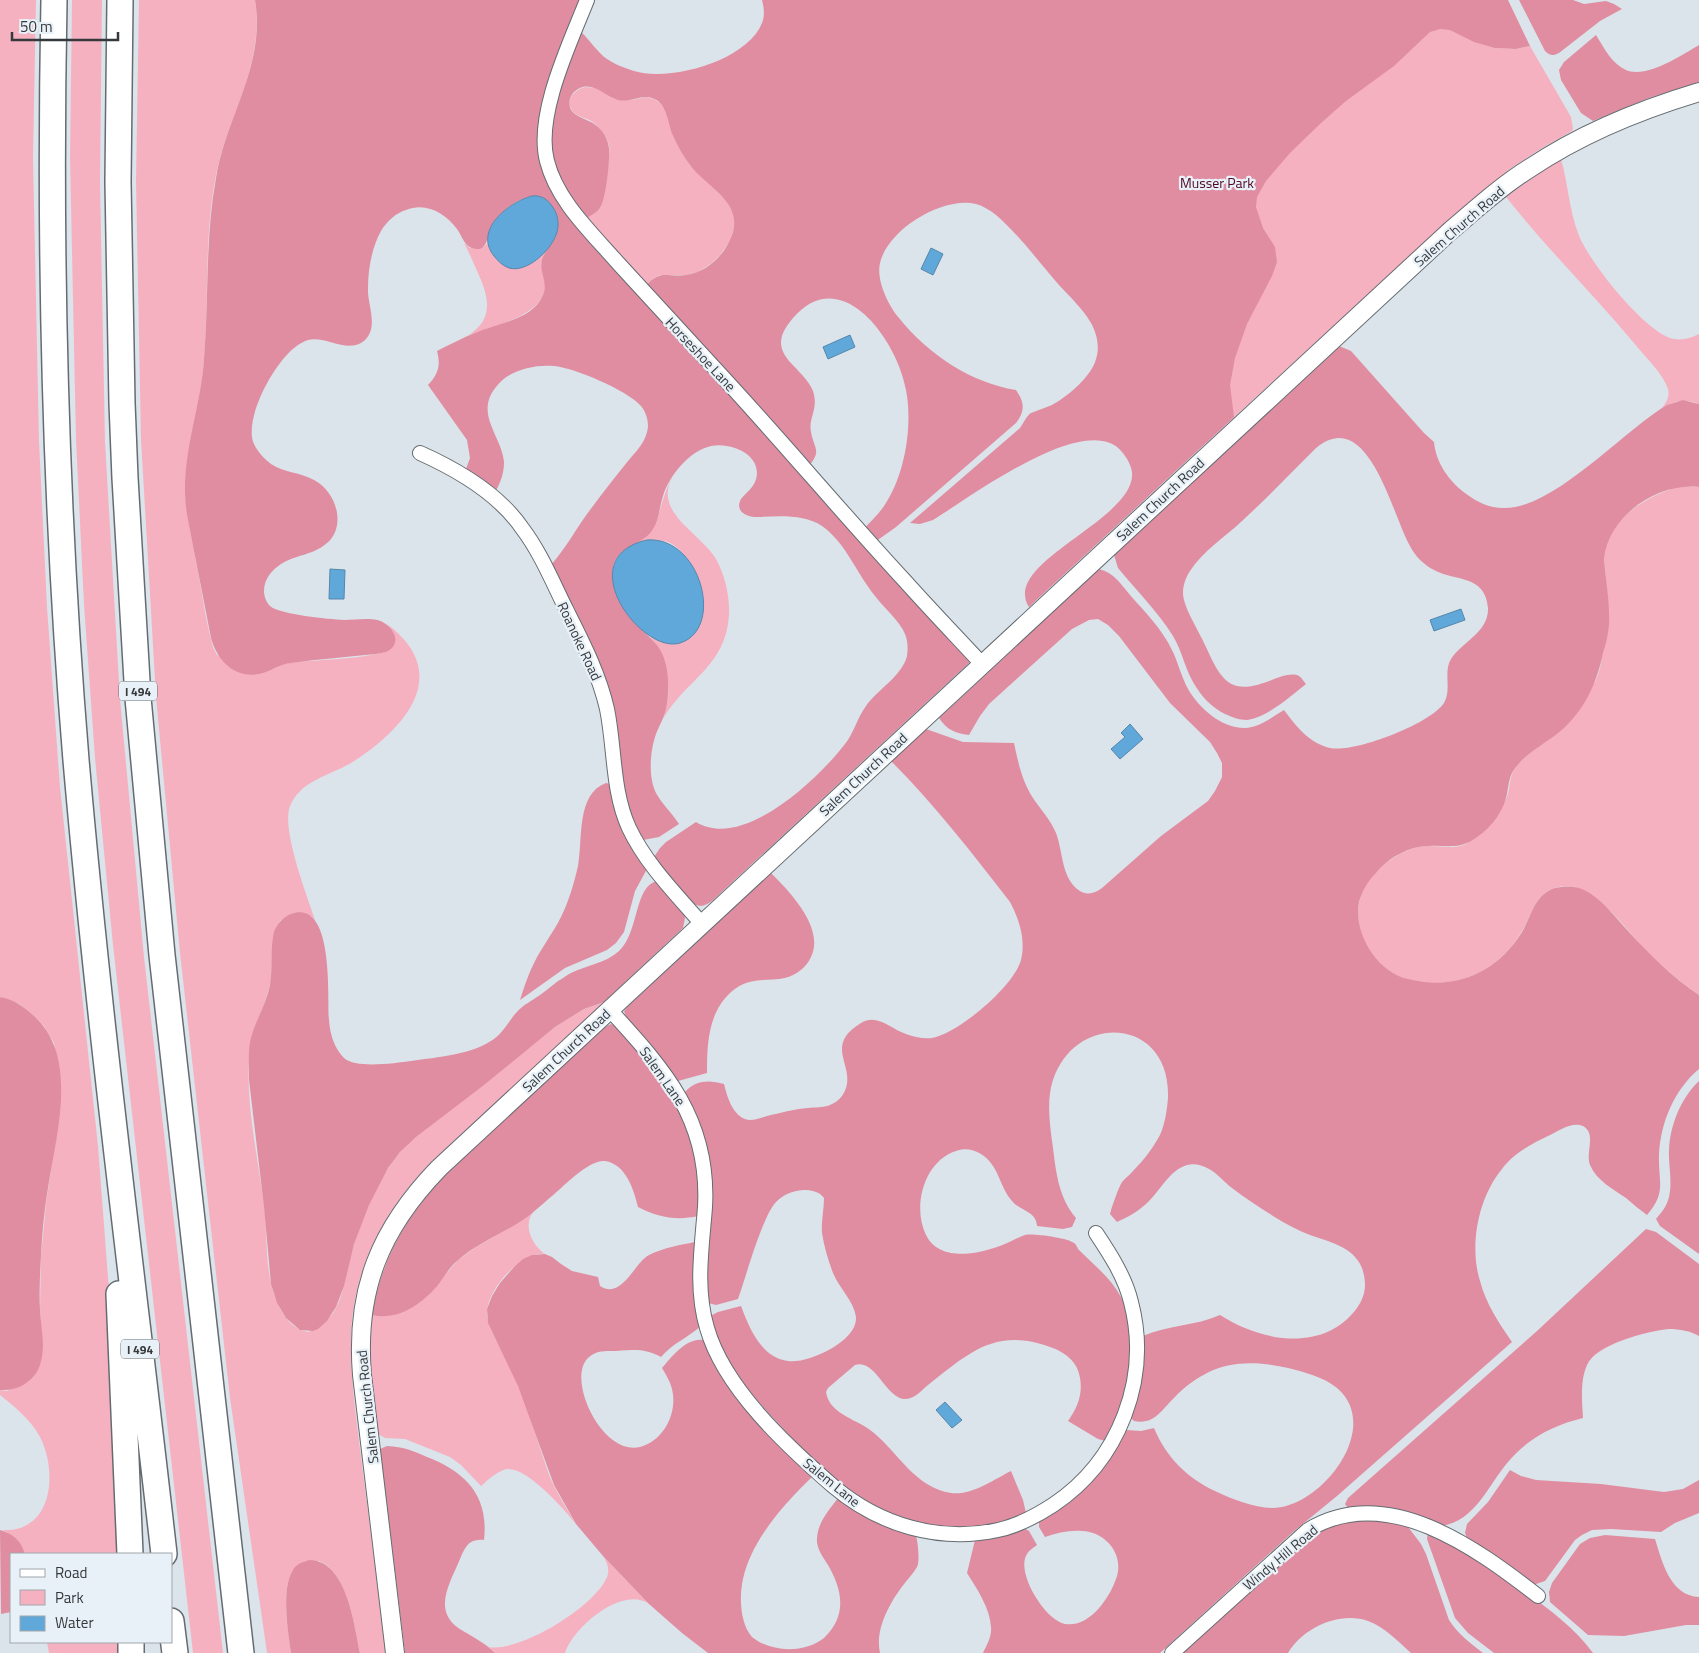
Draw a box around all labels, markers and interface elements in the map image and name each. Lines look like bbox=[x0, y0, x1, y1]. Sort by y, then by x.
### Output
scale bar bbox=[12, 10, 119, 42]
text: 50 m bbox=[20, 15, 53, 38]
park label: Musser Park bbox=[1180, 172, 1254, 193]
street label: Salem Church Road bbox=[1409, 181, 1509, 271]
street label: Horseshoe Lane bbox=[661, 312, 741, 396]
street label: Salem Church Road bbox=[1111, 452, 1209, 546]
street label: Roanoke Road bbox=[553, 598, 607, 684]
road number: I 494 bbox=[119, 681, 157, 700]
street label: Salem Church Road bbox=[814, 727, 912, 821]
street label: Salem Church Road bbox=[517, 1003, 615, 1097]
street label: Salem Lane bbox=[635, 1042, 691, 1110]
road number: I 494 bbox=[121, 1340, 159, 1358]
street label: Salem Church Road bbox=[351, 1349, 383, 1465]
street label: Salem Lane bbox=[799, 1452, 865, 1512]
street label: Windy Hill Road bbox=[1238, 1519, 1322, 1595]
legend bbox=[10, 1553, 172, 1643]
text: Road bbox=[55, 1561, 87, 1584]
text: Park bbox=[55, 1586, 84, 1609]
text: Water bbox=[55, 1611, 94, 1634]

